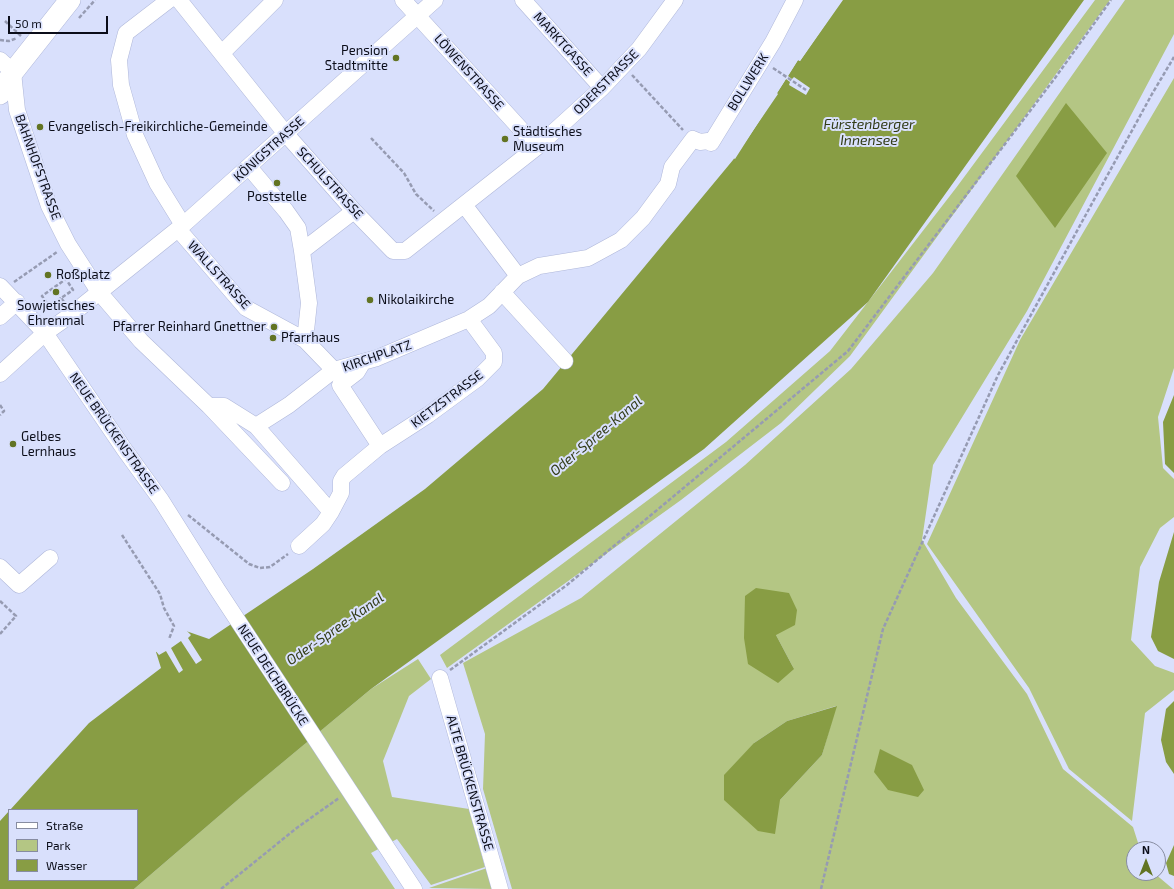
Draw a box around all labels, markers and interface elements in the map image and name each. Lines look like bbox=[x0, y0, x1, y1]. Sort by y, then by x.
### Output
scale bar bbox=[10, 8, 110, 34]
street label: MARKTGASSE bbox=[530, 9, 596, 79]
text: 50 m bbox=[15, 16, 42, 30]
street label: LÖWENSTRASSE bbox=[431, 31, 507, 113]
place label: Pension Stadtmitte bbox=[325, 43, 388, 74]
street label: ODERSTRASSE bbox=[570, 46, 642, 118]
street label: BOLLWERK bbox=[724, 50, 772, 114]
marker: Pension Stadtmitte bbox=[391, 53, 401, 63]
street label: BAHNHOFSTRASSE bbox=[12, 112, 64, 222]
street label: KÖNIGSTRASSE bbox=[230, 113, 308, 185]
water label: Fürstenberger Innensee bbox=[824, 116, 914, 148]
place label: Evangelisch-Freikirchliche-Gemeinde bbox=[48, 119, 268, 135]
marker: Evangelisch-Freikirchliche-Gemeinde bbox=[35, 122, 45, 132]
place label: Städtisches Museum bbox=[513, 124, 582, 155]
marker: Städtisches Museum bbox=[500, 134, 510, 144]
street label: SCHULSTRASSE bbox=[294, 144, 366, 222]
marker: Poststelle bbox=[272, 178, 282, 188]
place label: Poststelle bbox=[247, 189, 307, 205]
street label: WALLSTRASSE bbox=[184, 238, 254, 312]
place label: Roßplatz bbox=[56, 267, 110, 283]
marker: Roßplatz bbox=[43, 270, 53, 280]
marker: Sowjetisches Ehrenmal bbox=[51, 287, 61, 297]
place label: Nikolaikirche bbox=[378, 292, 454, 308]
marker: Nikolaikirche bbox=[365, 295, 375, 305]
place label: Sowjetisches Ehrenmal bbox=[17, 298, 95, 329]
place label: Pfarrer Reinhard Gnettner bbox=[113, 319, 266, 335]
marker: Pfarrer Reinhard Gnettner bbox=[269, 322, 279, 332]
place label: Pfarrhaus bbox=[281, 330, 340, 346]
marker: Pfarrhaus bbox=[268, 333, 278, 343]
street label: KIRCHPLATZ bbox=[341, 337, 413, 375]
street label: KIETZSTRASSE bbox=[408, 367, 486, 431]
street label: NEUE BRÜCKENSTRASSE bbox=[66, 369, 162, 497]
water label: Oder-Spree-Kanal bbox=[547, 393, 645, 479]
place label: Gelbes Lernhaus bbox=[21, 429, 76, 460]
marker: Gelbes Lernhaus bbox=[8, 439, 18, 449]
water label: Oder-Spree-Kanal bbox=[283, 589, 387, 669]
street label: NEUE DEICHBRÜCKE bbox=[234, 621, 312, 729]
street label: ALTE BRÜCKENSTRASSE bbox=[443, 713, 497, 853]
legend bbox=[8, 809, 138, 881]
text: Straße bbox=[46, 818, 83, 832]
text: Park bbox=[46, 838, 71, 852]
north arrow bbox=[1126, 841, 1166, 881]
text: N bbox=[1142, 843, 1150, 856]
text: Wasser bbox=[46, 858, 87, 872]

